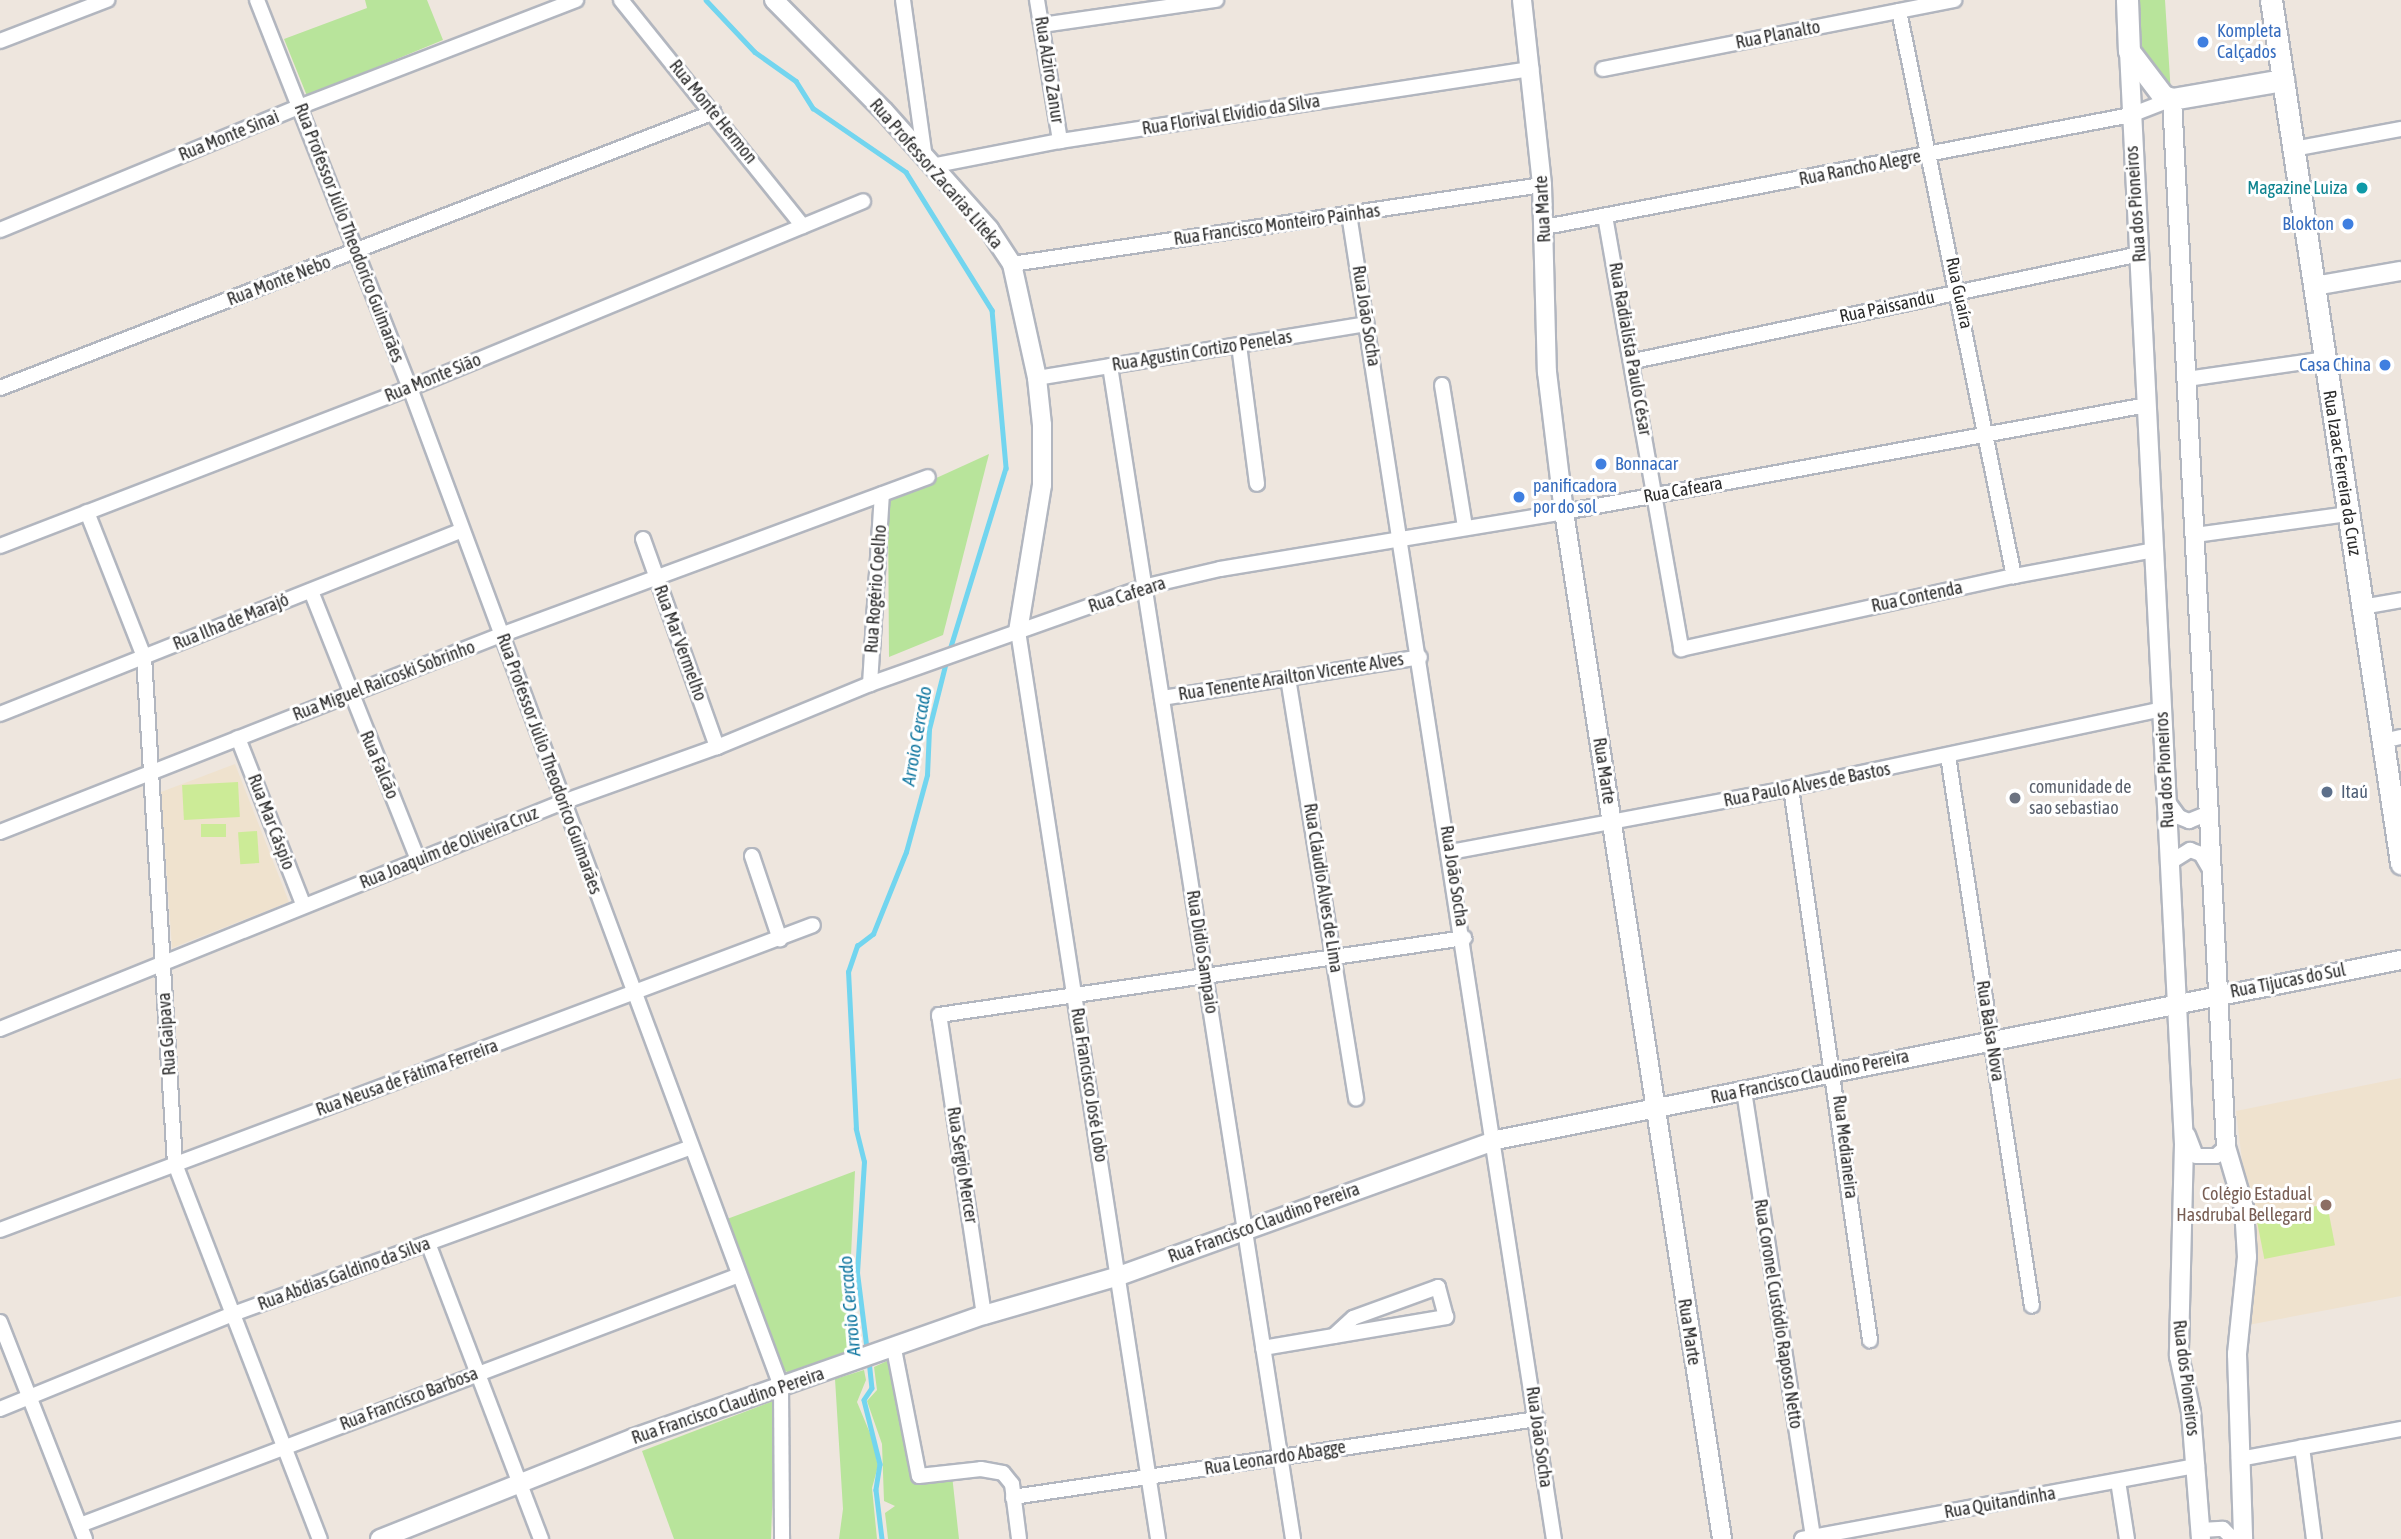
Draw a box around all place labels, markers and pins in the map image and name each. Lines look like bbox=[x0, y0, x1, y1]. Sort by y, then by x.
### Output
place label: Kompleta Calçados bbox=[2217, 21, 2282, 64]
marker: Kompleta Calçados bbox=[2195, 34, 2211, 50]
place label: Magazine Luiza bbox=[2247, 177, 2348, 199]
marker: Magazine Luiza bbox=[2354, 180, 2370, 196]
place label: Blokton bbox=[2282, 213, 2334, 235]
marker: Blokton bbox=[2340, 216, 2356, 232]
place label: Casa China bbox=[2299, 354, 2371, 376]
marker: Casa China bbox=[2377, 357, 2393, 373]
place label: Bonnacar bbox=[1615, 453, 1678, 475]
marker: Bonnacar bbox=[1593, 456, 1609, 472]
place label: panificadora por do sol bbox=[1533, 476, 1617, 518]
marker: panificadora por do sol bbox=[1511, 489, 1527, 505]
place label: comunidade de sao sebastiao bbox=[2029, 777, 2131, 820]
place label: Itaú bbox=[2341, 781, 2368, 803]
marker: Itaú bbox=[2319, 784, 2335, 800]
marker: comunidade de sao sebastiao bbox=[2007, 790, 2023, 806]
place label: Colégio Estadual Hasdrubal Bellegard bbox=[2176, 1184, 2312, 1226]
marker: Colégio Estadual Hasdrubal Bellegard bbox=[2318, 1197, 2334, 1213]

